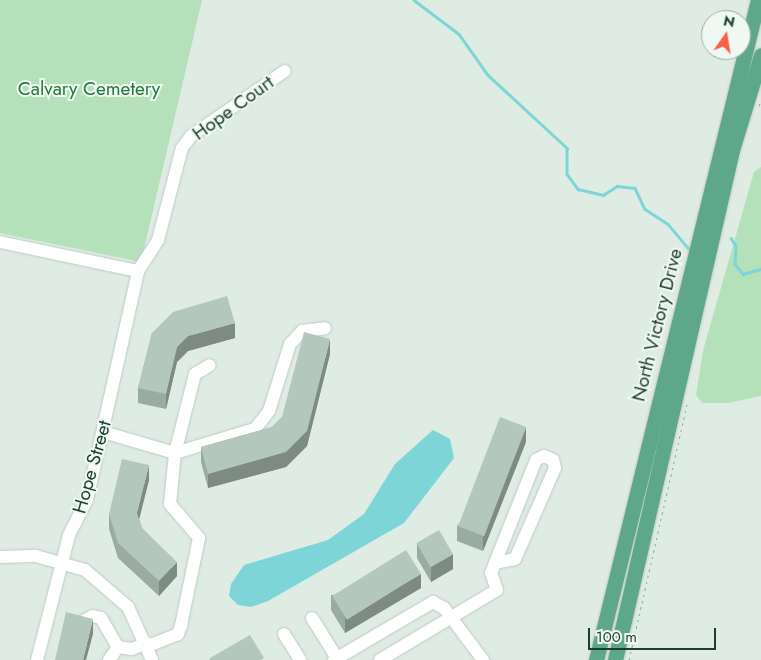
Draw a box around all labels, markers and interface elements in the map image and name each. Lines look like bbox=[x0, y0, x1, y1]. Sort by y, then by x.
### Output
north arrow bbox=[701, 10, 751, 60]
text: N bbox=[721, 10, 737, 32]
street label: Hope Court bbox=[188, 71, 278, 145]
park label: Calvary Cemetery bbox=[18, 78, 160, 100]
street label: North Victory Drive bbox=[627, 246, 687, 404]
street label: Hope Street bbox=[68, 418, 116, 516]
scale bar bbox=[591, 618, 718, 650]
text: 100 m bbox=[596, 626, 637, 648]

